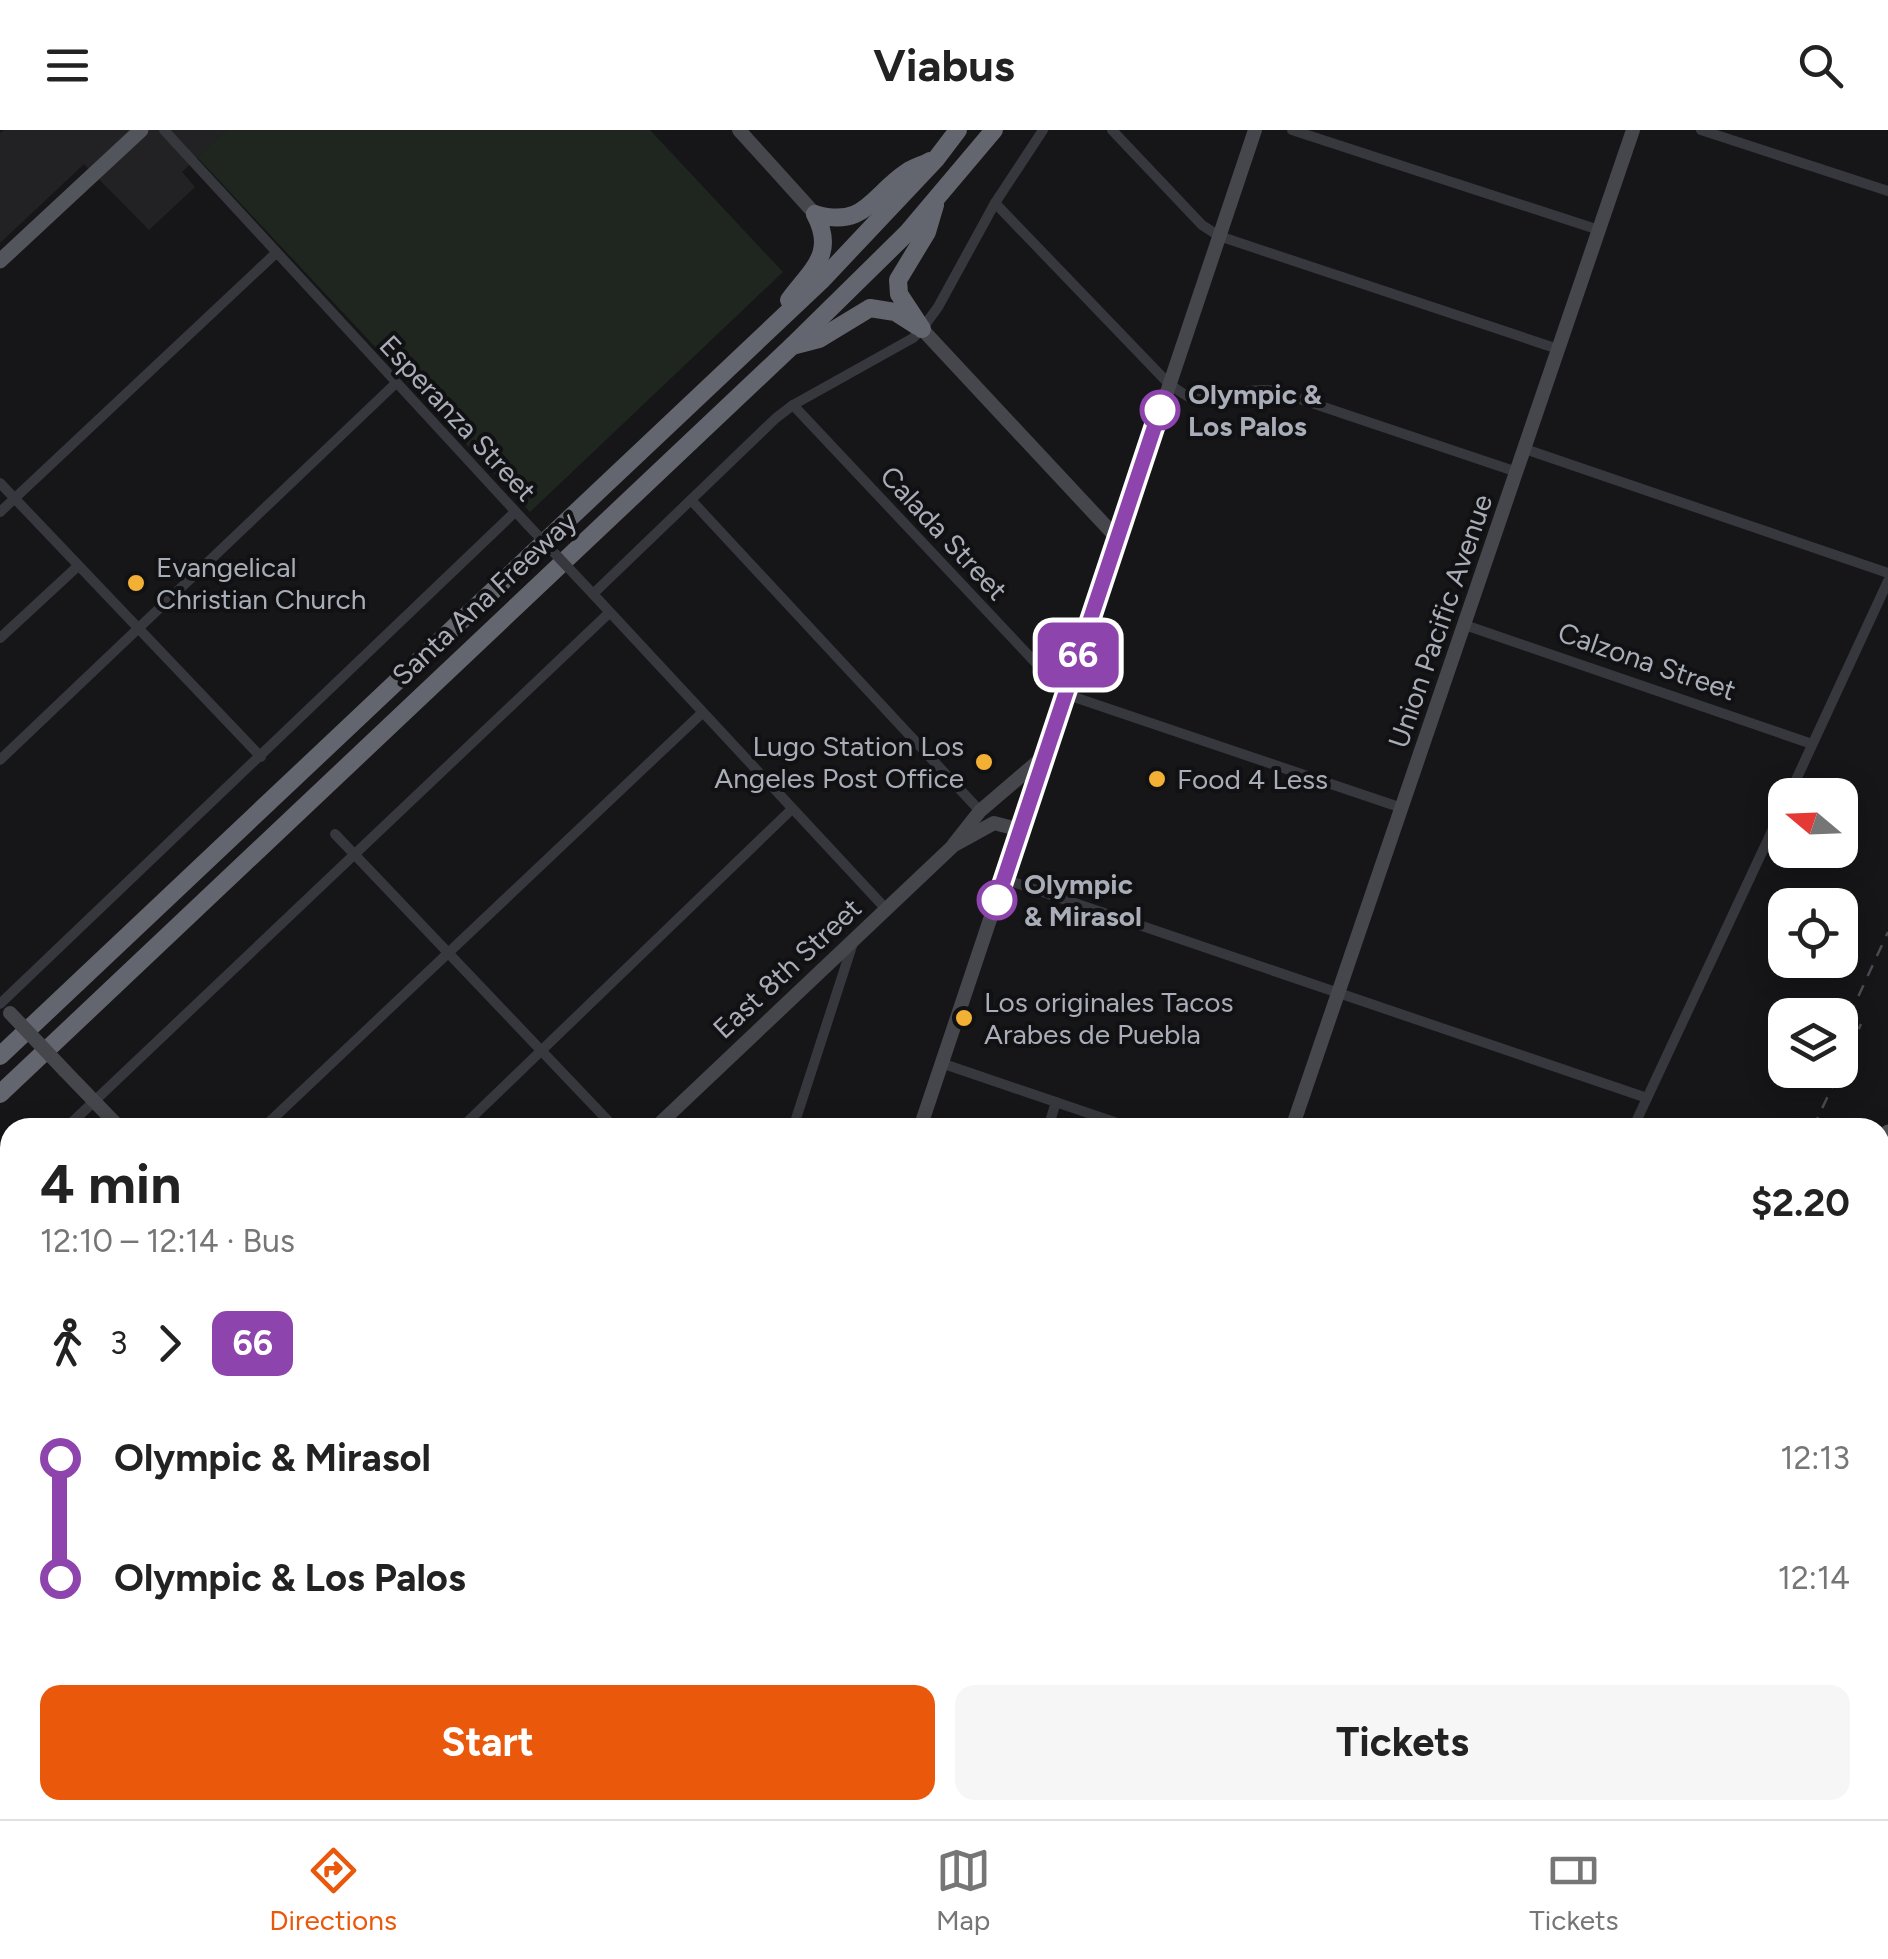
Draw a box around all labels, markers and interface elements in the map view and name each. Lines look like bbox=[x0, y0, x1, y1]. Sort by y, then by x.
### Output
icon: menu bbox=[40, 38, 95, 93]
text: Viabus bbox=[873, 38, 1015, 92]
icon: search bbox=[1793, 38, 1848, 93]
street label: Esperanza Street bbox=[373, 328, 543, 508]
place label: Olympic & Los Palos bbox=[1188, 377, 1323, 443]
marker: Olympic & Los Palos bbox=[1141, 391, 1179, 429]
street label: Calada Street bbox=[873, 459, 1015, 607]
street label: Union Pacific Avenue bbox=[1381, 490, 1499, 752]
street label: Santa Ana Freeway bbox=[385, 504, 583, 692]
place label: Evangelical Christian Church bbox=[156, 550, 366, 616]
marker: Evangelical Christian Church bbox=[125, 572, 147, 594]
street label: Calzona Street bbox=[1554, 615, 1740, 707]
line badge: 66 bbox=[1033, 622, 1123, 688]
text: 66 bbox=[1058, 634, 1098, 676]
place label: Lugo Station Los Angeles Post Office bbox=[714, 729, 964, 795]
marker: Lugo Station Los Angeles Post Office bbox=[973, 751, 995, 773]
place label: Food 4 Less bbox=[1177, 762, 1328, 796]
marker: Food 4 Less bbox=[1146, 768, 1168, 790]
north arrow bbox=[1768, 778, 1858, 868]
map controls bbox=[1768, 778, 1858, 1088]
place label: Olympic & Mirasol bbox=[1024, 867, 1142, 933]
marker: Olympic & Mirasol bbox=[978, 881, 1016, 919]
button: locate bbox=[1768, 888, 1858, 978]
street label: East 8th Street bbox=[706, 891, 868, 1045]
place label: Los originales Tacos Arabes de Puebla bbox=[984, 985, 1234, 1051]
button: layers bbox=[1768, 998, 1858, 1088]
marker: Los originales Tacos Arabes de Puebla bbox=[953, 1007, 975, 1029]
text: 4 min bbox=[40, 1151, 182, 1217]
text: $2.20 bbox=[1751, 1180, 1850, 1226]
text: 12:10 – 12:14 · Bus bbox=[40, 1222, 295, 1260]
icon: walk bbox=[40, 1316, 95, 1371]
icon: forward bbox=[142, 1316, 197, 1371]
text: 66 bbox=[232, 1322, 273, 1364]
text: 3 bbox=[110, 1324, 127, 1362]
text: Olympic & Mirasol bbox=[114, 1435, 431, 1481]
text: 12:13 bbox=[1780, 1439, 1850, 1477]
text: Olympic & Los Palos bbox=[114, 1555, 466, 1601]
text: 12:14 bbox=[1778, 1559, 1850, 1597]
button: Start bbox=[40, 1685, 935, 1800]
button: Tickets bbox=[955, 1685, 1850, 1800]
tab: Directions bbox=[269, 1843, 397, 1937]
tab: Map bbox=[936, 1843, 991, 1937]
tab: Tickets bbox=[1529, 1843, 1619, 1937]

